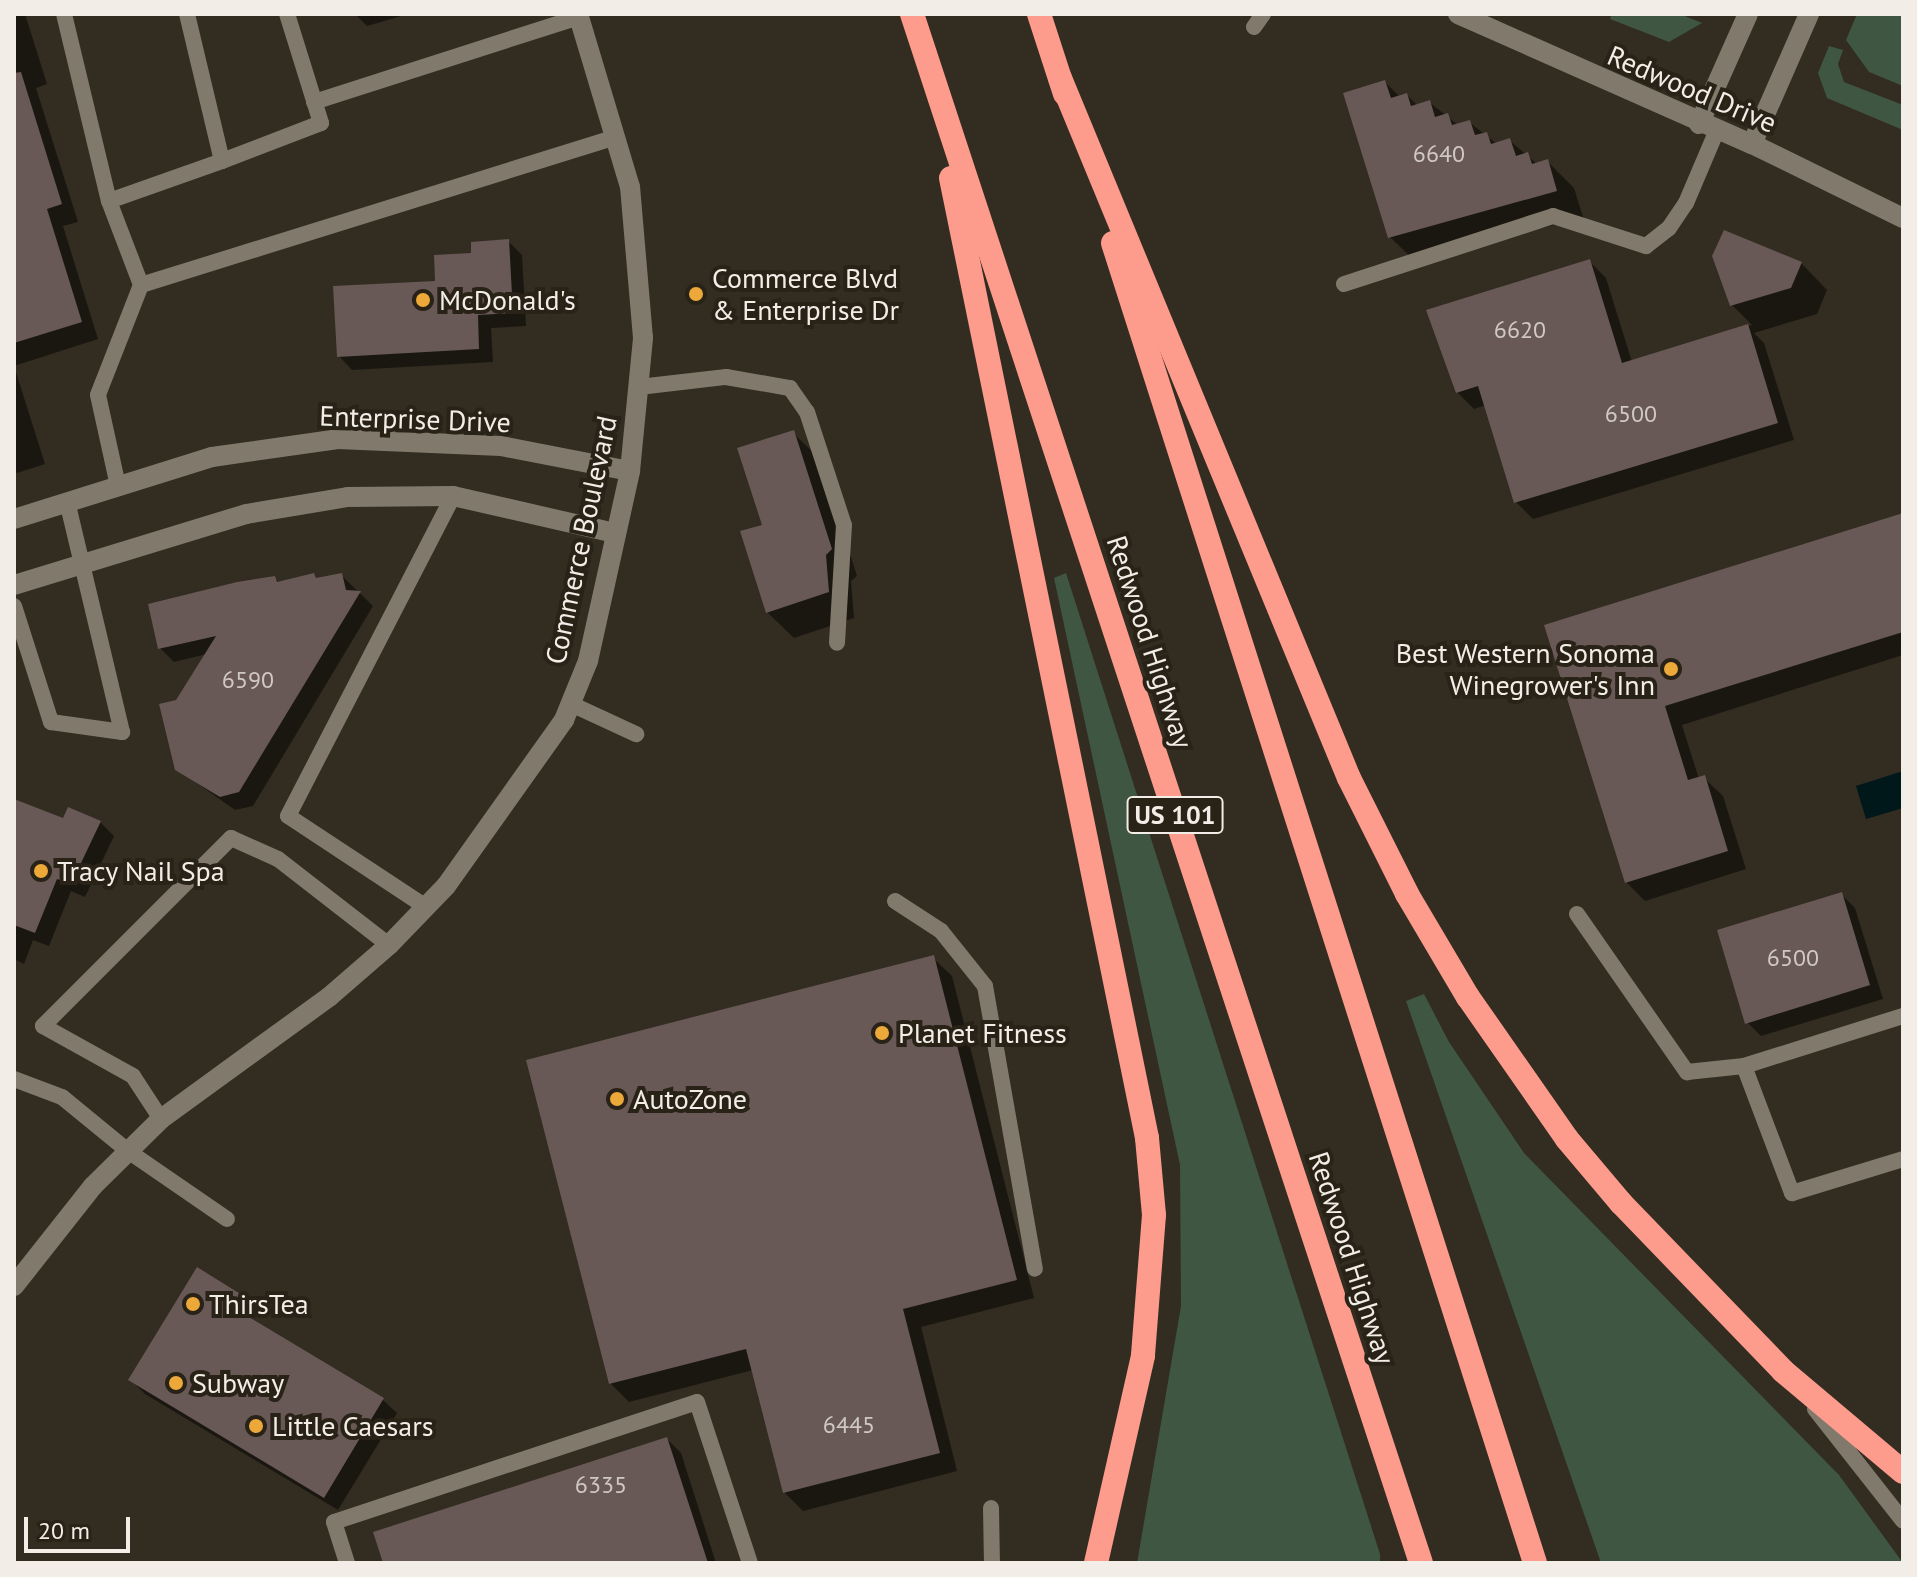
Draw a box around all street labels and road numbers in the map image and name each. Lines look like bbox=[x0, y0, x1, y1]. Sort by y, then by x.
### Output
street label: Redwood Drive bbox=[1603, 38, 1781, 140]
street label: Enterprise Drive bbox=[319, 399, 511, 439]
street label: Commerce Boulevard bbox=[538, 413, 624, 667]
street label: Redwood Highway bbox=[1100, 531, 1200, 753]
road number: US 101 bbox=[1125, 793, 1225, 837]
street label: Redwood Highway bbox=[1302, 1147, 1402, 1369]

